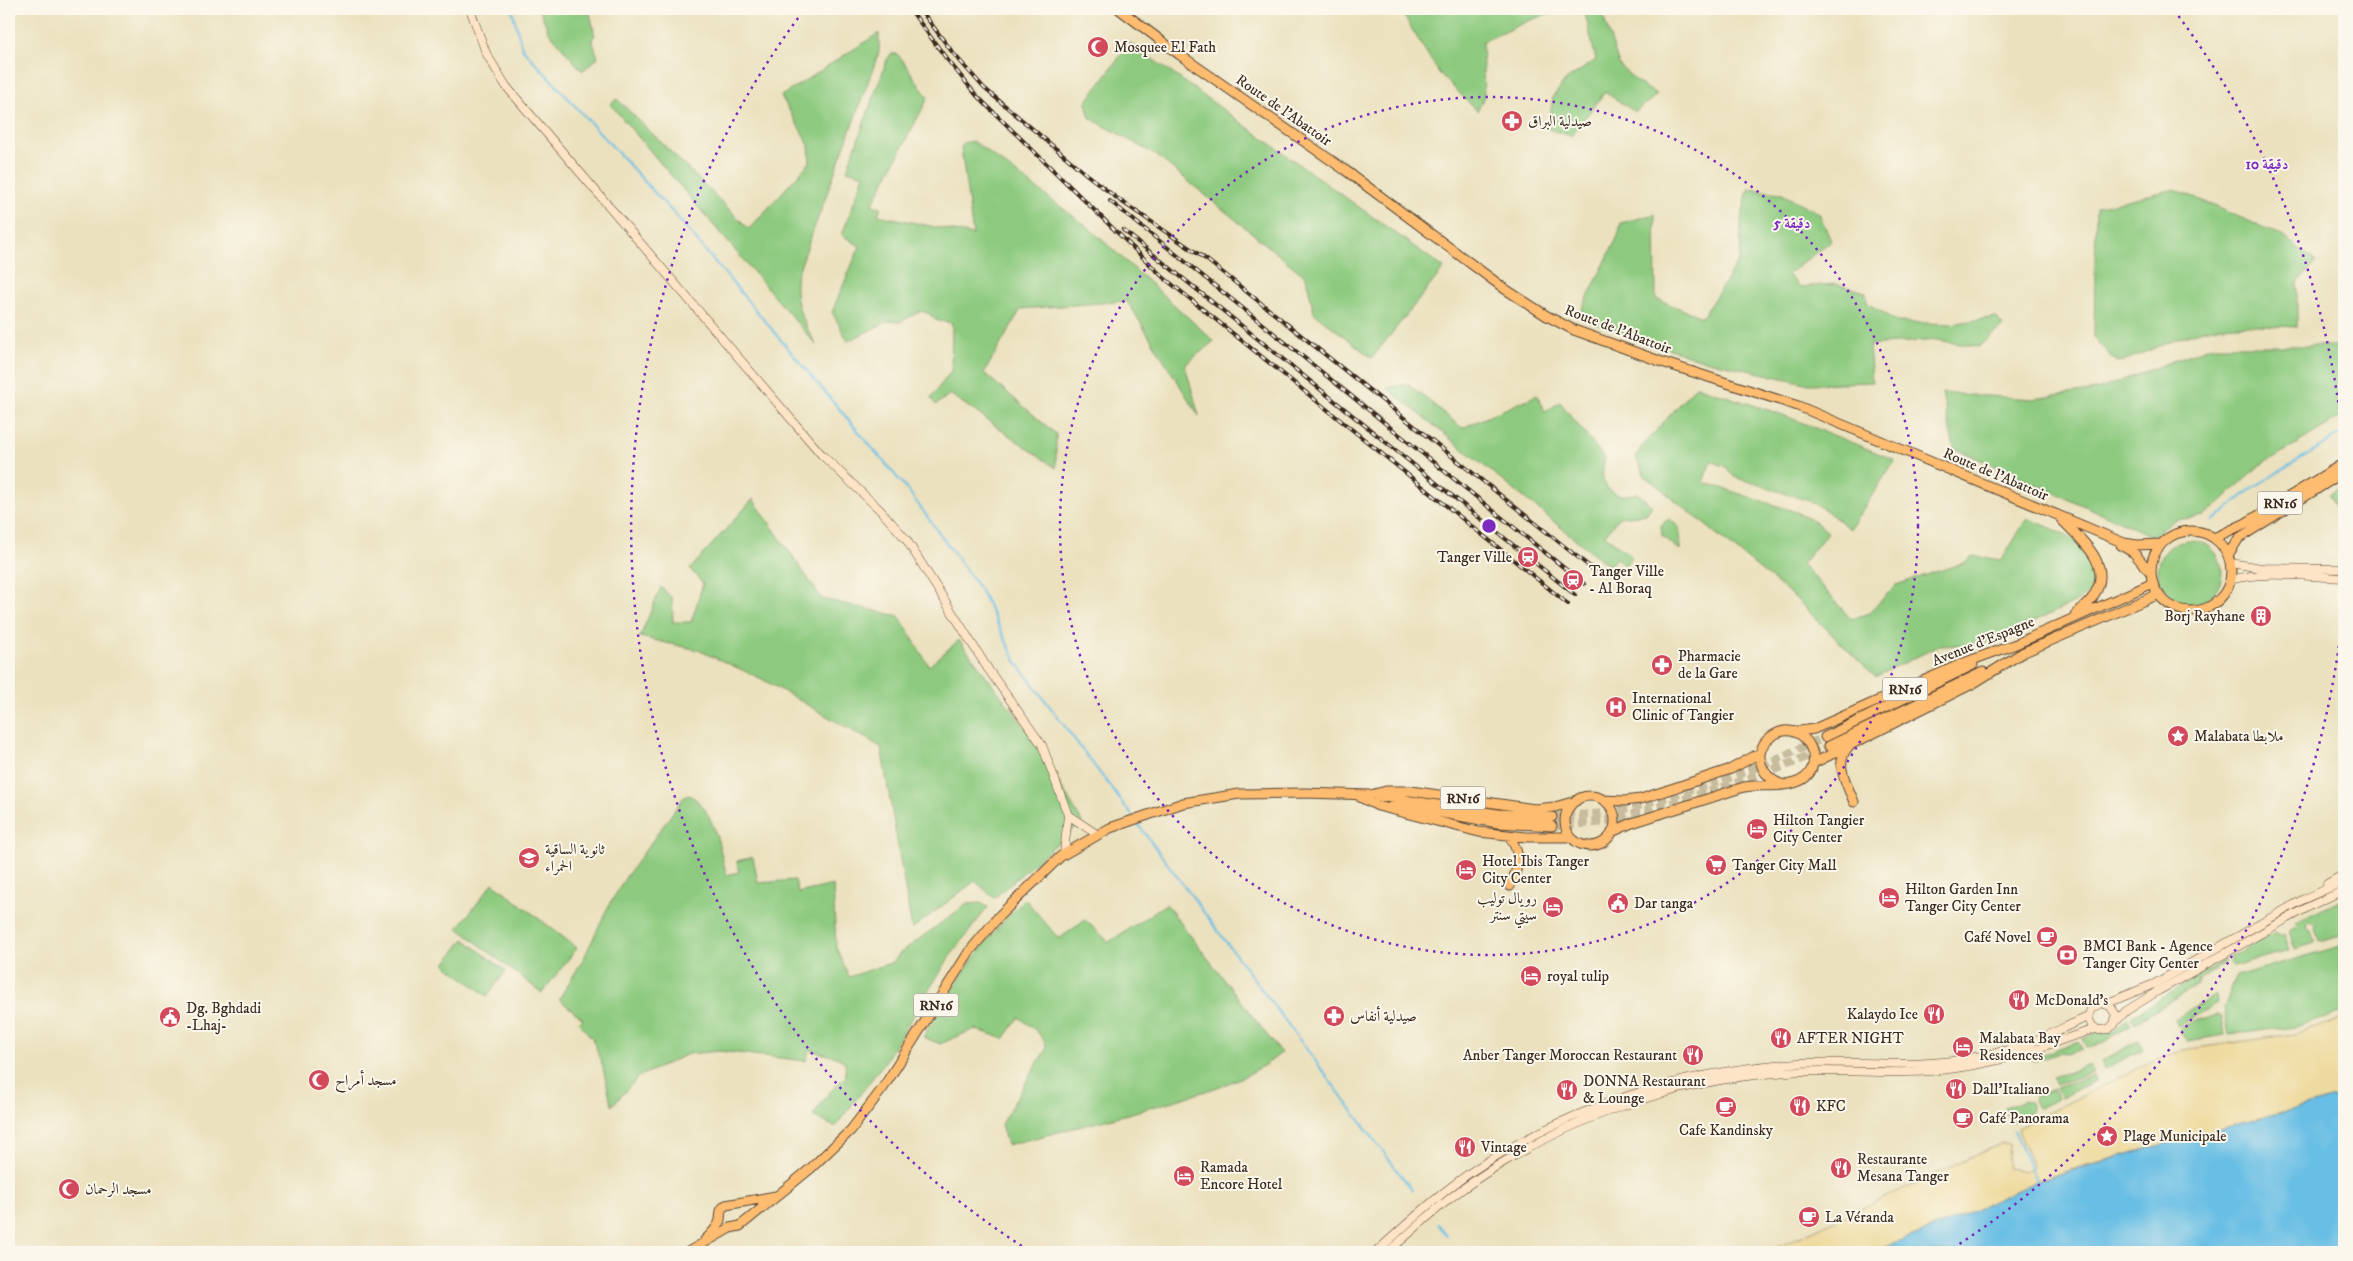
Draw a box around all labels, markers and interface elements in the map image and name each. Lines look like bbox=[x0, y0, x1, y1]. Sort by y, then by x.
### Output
mosque icon: Mosquee El Fath bbox=[1086, 35, 1110, 59]
place label: Mosquee El Fath bbox=[1114, 38, 1216, 57]
street label: Route de l’Abattoir bbox=[1232, 70, 1336, 151]
pharmacy icon: صيدلية البراق bbox=[1500, 109, 1524, 133]
place label: صيدلية البراق bbox=[1528, 112, 1592, 131]
text: 10 دقيقة bbox=[2246, 155, 2288, 174]
text: 5 دقيقة bbox=[1773, 214, 1810, 233]
street label: Route de l’Abattoir bbox=[1562, 300, 1674, 359]
street label: Route de l’Abattoir bbox=[1940, 444, 2052, 505]
road number: RN16 bbox=[2258, 492, 2302, 514]
centre of rings bbox=[1480, 517, 1498, 535]
station icon: Tanger Ville bbox=[1516, 545, 1540, 569]
place label: Tanger Ville bbox=[1437, 548, 1512, 567]
place label: Tanger Ville - Al Boraq bbox=[1589, 562, 1664, 598]
station icon: Tanger Ville - Al Boraq bbox=[1561, 568, 1585, 592]
building icon: Borj Rayhane bbox=[2249, 604, 2273, 628]
place label: Borj Rayhane bbox=[2164, 607, 2245, 626]
street label: Avenue d'Espagne bbox=[1929, 612, 2037, 671]
place label: Pharmacie de la Gare bbox=[1678, 647, 1741, 683]
pharmacy icon: Pharmacie de la Gare bbox=[1650, 653, 1674, 677]
road number: RN16 bbox=[1882, 678, 1928, 701]
place label: International Clinic of Tangier bbox=[1632, 689, 1735, 725]
hospital icon: International Clinic of Tangier bbox=[1604, 695, 1628, 719]
place icon: Malabata ملابطا bbox=[2166, 724, 2190, 748]
place label: Malabata ملابطا bbox=[2194, 727, 2284, 746]
road number: RN16 bbox=[1440, 786, 1486, 810]
place label: Hilton Tangier City Center bbox=[1773, 811, 1865, 847]
hotel icon: Hilton Tangier City Center bbox=[1745, 817, 1769, 841]
place label: ثانوية الساقية الحمراء bbox=[545, 840, 605, 876]
school or university icon: ثانوية الساقية الحمراء bbox=[517, 846, 541, 870]
place label: Hotel Ibis Tanger City Center bbox=[1482, 852, 1589, 888]
supermarket icon: Tanger City Mall bbox=[1704, 853, 1728, 877]
place label: Tanger City Mall bbox=[1732, 856, 1837, 875]
hotel icon: Hotel Ibis Tanger City Center bbox=[1454, 858, 1478, 882]
place label: Hilton Garden Inn Tanger City Center bbox=[1905, 880, 2021, 916]
hotel icon: Hilton Garden Inn Tanger City Center bbox=[1877, 886, 1901, 910]
place label: رويال توليب سيتي سنتر bbox=[1477, 889, 1537, 929]
public building icon: Dar tanga bbox=[1606, 891, 1630, 915]
place label: Dar tanga bbox=[1634, 894, 1694, 913]
hotel icon: رويال توليب سيتي سنتر bbox=[1541, 895, 1565, 919]
cafe icon: Café Novel bbox=[2035, 925, 2059, 949]
place label: Café Novel bbox=[1964, 928, 2031, 947]
place label: BMCI Bank - Agence Tanger City Center bbox=[2083, 937, 2213, 973]
bank icon: BMCI Bank - Agence Tanger City Center bbox=[2055, 943, 2079, 967]
hotel icon: royal tulip bbox=[1519, 964, 1543, 988]
place label: royal tulip bbox=[1547, 967, 1610, 986]
restaurant icon: McDonald's bbox=[2007, 988, 2031, 1012]
place label: McDonald's bbox=[2035, 991, 2108, 1010]
road number: RN16 bbox=[914, 994, 958, 1016]
place label: Dg. Bghdadi -Lhaj- bbox=[186, 999, 261, 1035]
restaurant icon: Kalaydo Ice bbox=[1922, 1002, 1946, 1026]
pharmacy icon: صيدلية أنفاس bbox=[1322, 1004, 1346, 1028]
public building icon: Dg. Bghdadi -Lhaj- bbox=[158, 1005, 182, 1029]
place label: صيدلية أنفاس bbox=[1350, 1005, 1417, 1026]
place label: Kalaydo Ice bbox=[1847, 1005, 1918, 1024]
restaurant icon: AFTER NIGHT bbox=[1769, 1026, 1793, 1050]
place label: AFTER NIGHT bbox=[1797, 1029, 1905, 1048]
place label: Malabata Bay Residences bbox=[1979, 1029, 2062, 1065]
hotel icon: Malabata Bay Residences bbox=[1951, 1035, 1975, 1059]
restaurant icon: Anber Tanger Moroccan Restaurant bbox=[1681, 1043, 1705, 1067]
place label: Anber Tanger Moroccan Restaurant bbox=[1463, 1046, 1677, 1065]
mosque icon: مسجد أمراح bbox=[307, 1068, 331, 1092]
place label: مسجد أمراح bbox=[335, 1069, 397, 1093]
place label: DONNA Restaurant & Lounge bbox=[1583, 1072, 1706, 1108]
restaurant icon: Dall'Italiano bbox=[1944, 1077, 1968, 1101]
restaurant icon: DONNA Restaurant & Lounge bbox=[1555, 1078, 1579, 1102]
place label: Dall'Italiano bbox=[1972, 1080, 2049, 1099]
restaurant icon: KFC bbox=[1788, 1094, 1812, 1118]
cafe icon: Cafe Kandinsky bbox=[1714, 1095, 1738, 1119]
place label: KFC bbox=[1816, 1097, 1846, 1116]
cafe icon: Café Panorama bbox=[1951, 1106, 1975, 1130]
place label: Café Panorama bbox=[1979, 1109, 2070, 1128]
place label: Cafe Kandinsky bbox=[1679, 1121, 1774, 1140]
place icon: Plage Municipale bbox=[2095, 1124, 2119, 1148]
place label: Plage Municipale bbox=[2123, 1127, 2227, 1146]
restaurant icon: Vintage bbox=[1453, 1135, 1477, 1159]
place label: Vintage bbox=[1480, 1138, 1527, 1157]
place label: Restaurante Mesana Tanger bbox=[1857, 1150, 1949, 1186]
restaurant icon: Restaurante Mesana Tanger bbox=[1829, 1156, 1853, 1180]
place label: Ramada Encore Hotel bbox=[1200, 1158, 1283, 1194]
hotel icon: Ramada Encore Hotel bbox=[1172, 1164, 1196, 1188]
mosque icon: مسجد الرحمان bbox=[57, 1177, 81, 1201]
place label: مسجد الرحمان bbox=[85, 1180, 152, 1199]
cafe icon: La Véranda bbox=[1797, 1205, 1821, 1229]
place label: La Véranda bbox=[1825, 1208, 1895, 1227]

